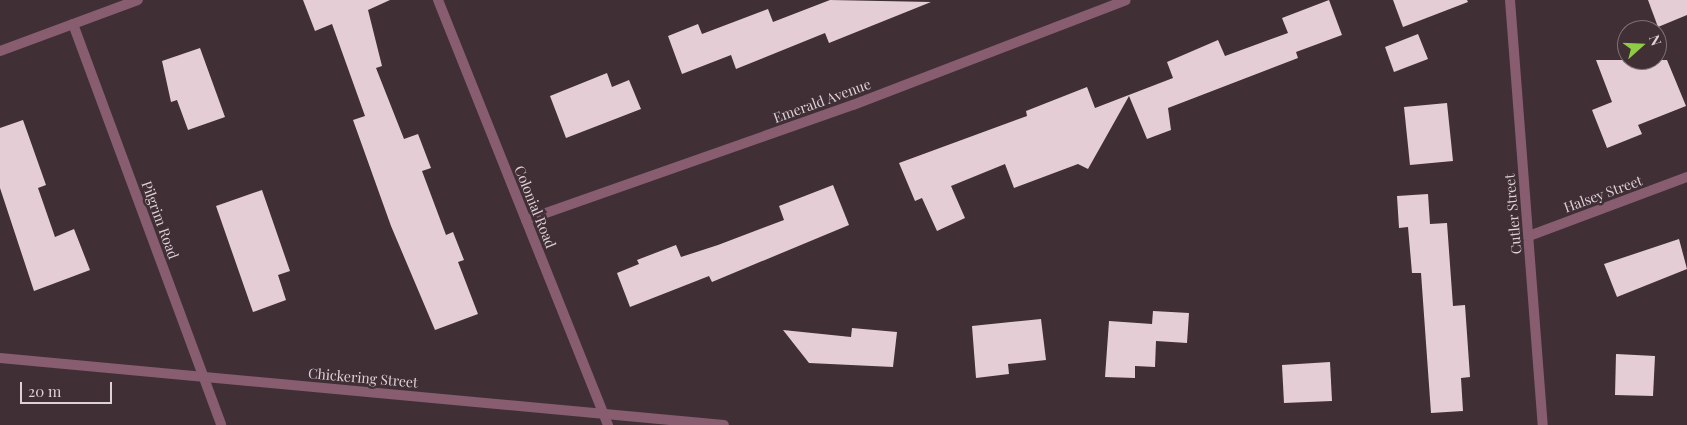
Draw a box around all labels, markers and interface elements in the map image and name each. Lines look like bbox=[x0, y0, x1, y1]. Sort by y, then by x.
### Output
north arrow bbox=[1617, 20, 1667, 70]
text: N bbox=[1645, 32, 1666, 48]
street label: Emerald Avenue bbox=[771, 76, 873, 126]
street label: Colonial Road bbox=[511, 163, 559, 251]
street label: Halsey Street bbox=[1561, 172, 1645, 216]
street label: Cutler Street bbox=[1501, 173, 1525, 255]
street label: Pilgrim Road bbox=[138, 179, 182, 261]
street label: Chickering Street bbox=[307, 365, 419, 391]
scale bar bbox=[22, 372, 115, 404]
text: 20 m bbox=[28, 381, 61, 401]

